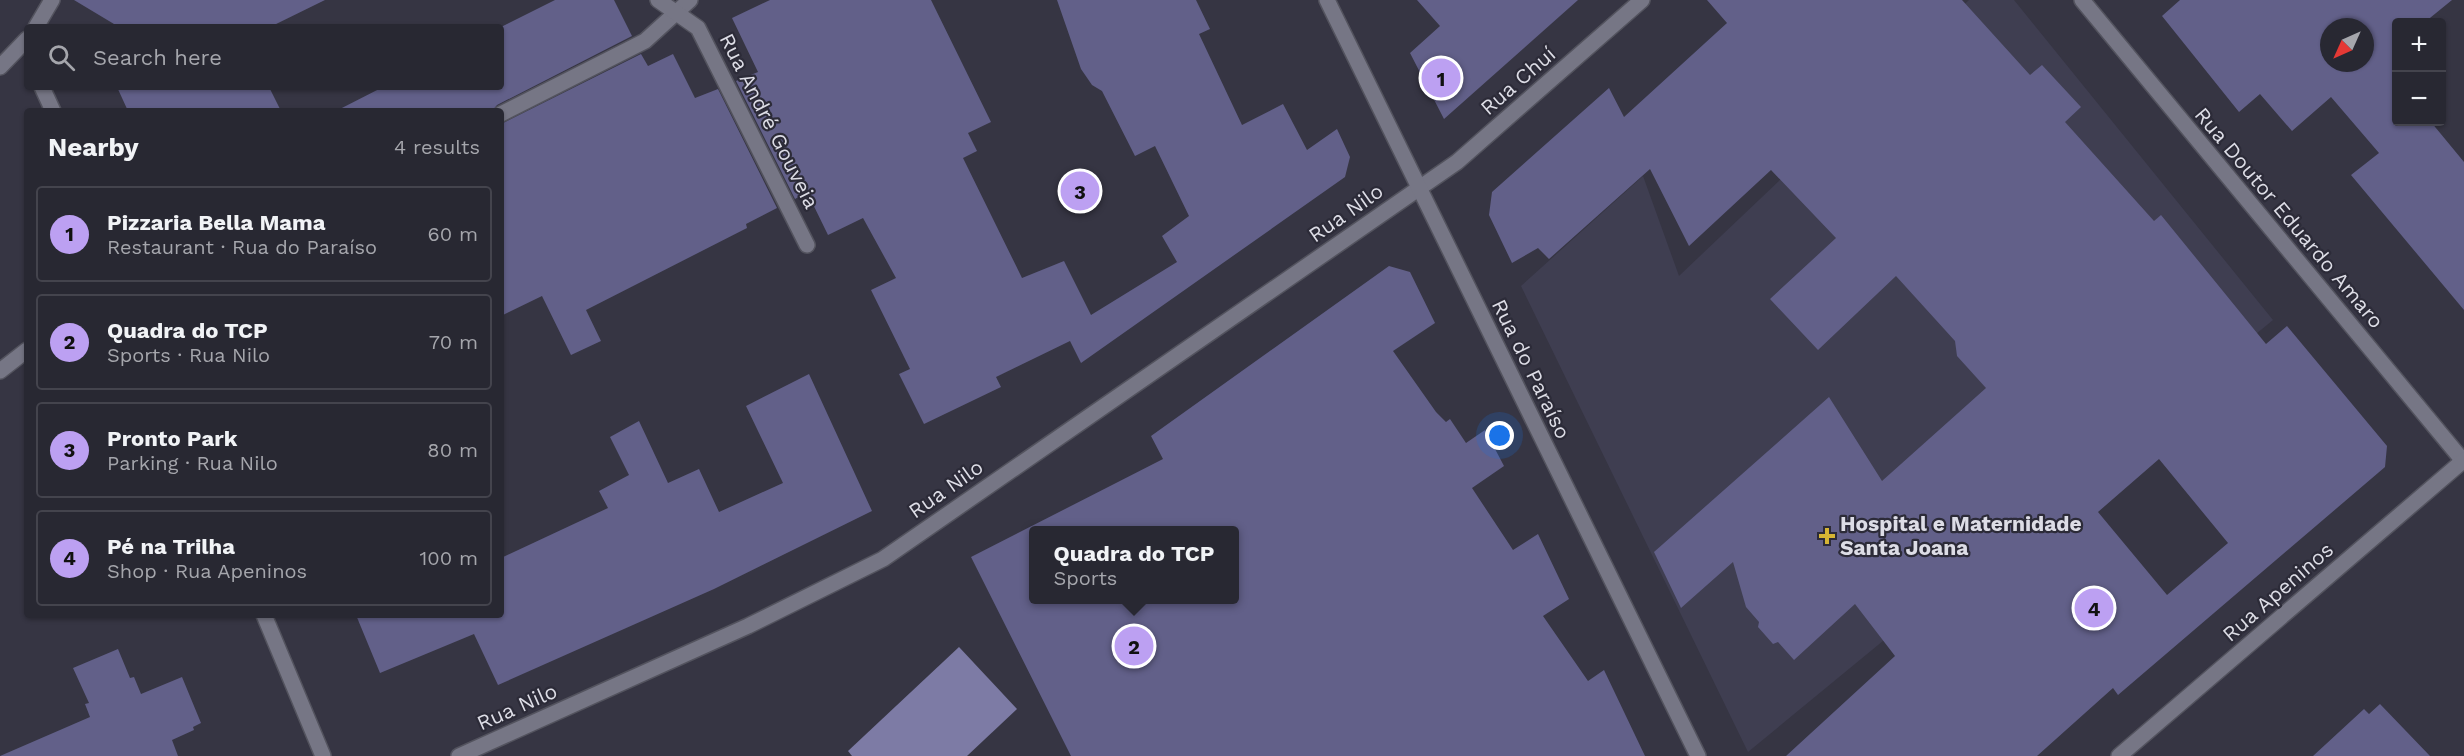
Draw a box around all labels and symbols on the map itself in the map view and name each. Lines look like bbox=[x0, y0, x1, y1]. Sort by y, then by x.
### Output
north arrow bbox=[2320, 18, 2374, 72]
street label: Rua André Gouveia bbox=[714, 29, 824, 213]
street label: Rua Chuí bbox=[1475, 41, 1561, 120]
pin: 1 bbox=[1422, 56, 1460, 100]
street label: Rua Doutor Eduardo Amaro bbox=[2190, 102, 2389, 333]
pin: 3 bbox=[1060, 168, 1100, 213]
street label: Rua Nilo bbox=[1304, 178, 1388, 247]
street label: Rua do Paraíso bbox=[1487, 295, 1576, 443]
your location bbox=[1485, 421, 1514, 450]
street label: Rua Nilo bbox=[904, 454, 988, 523]
place label: Hospital e Maternidade Santa Joana bbox=[1840, 511, 2082, 560]
marker: Hospital e Maternidade Santa Joana bbox=[1818, 527, 1836, 545]
street label: Rua Apeninos bbox=[2217, 537, 2338, 647]
pin: 4 bbox=[2074, 586, 2114, 630]
pin: 2 bbox=[1114, 624, 1154, 668]
street label: Rua Nilo bbox=[473, 678, 561, 735]

